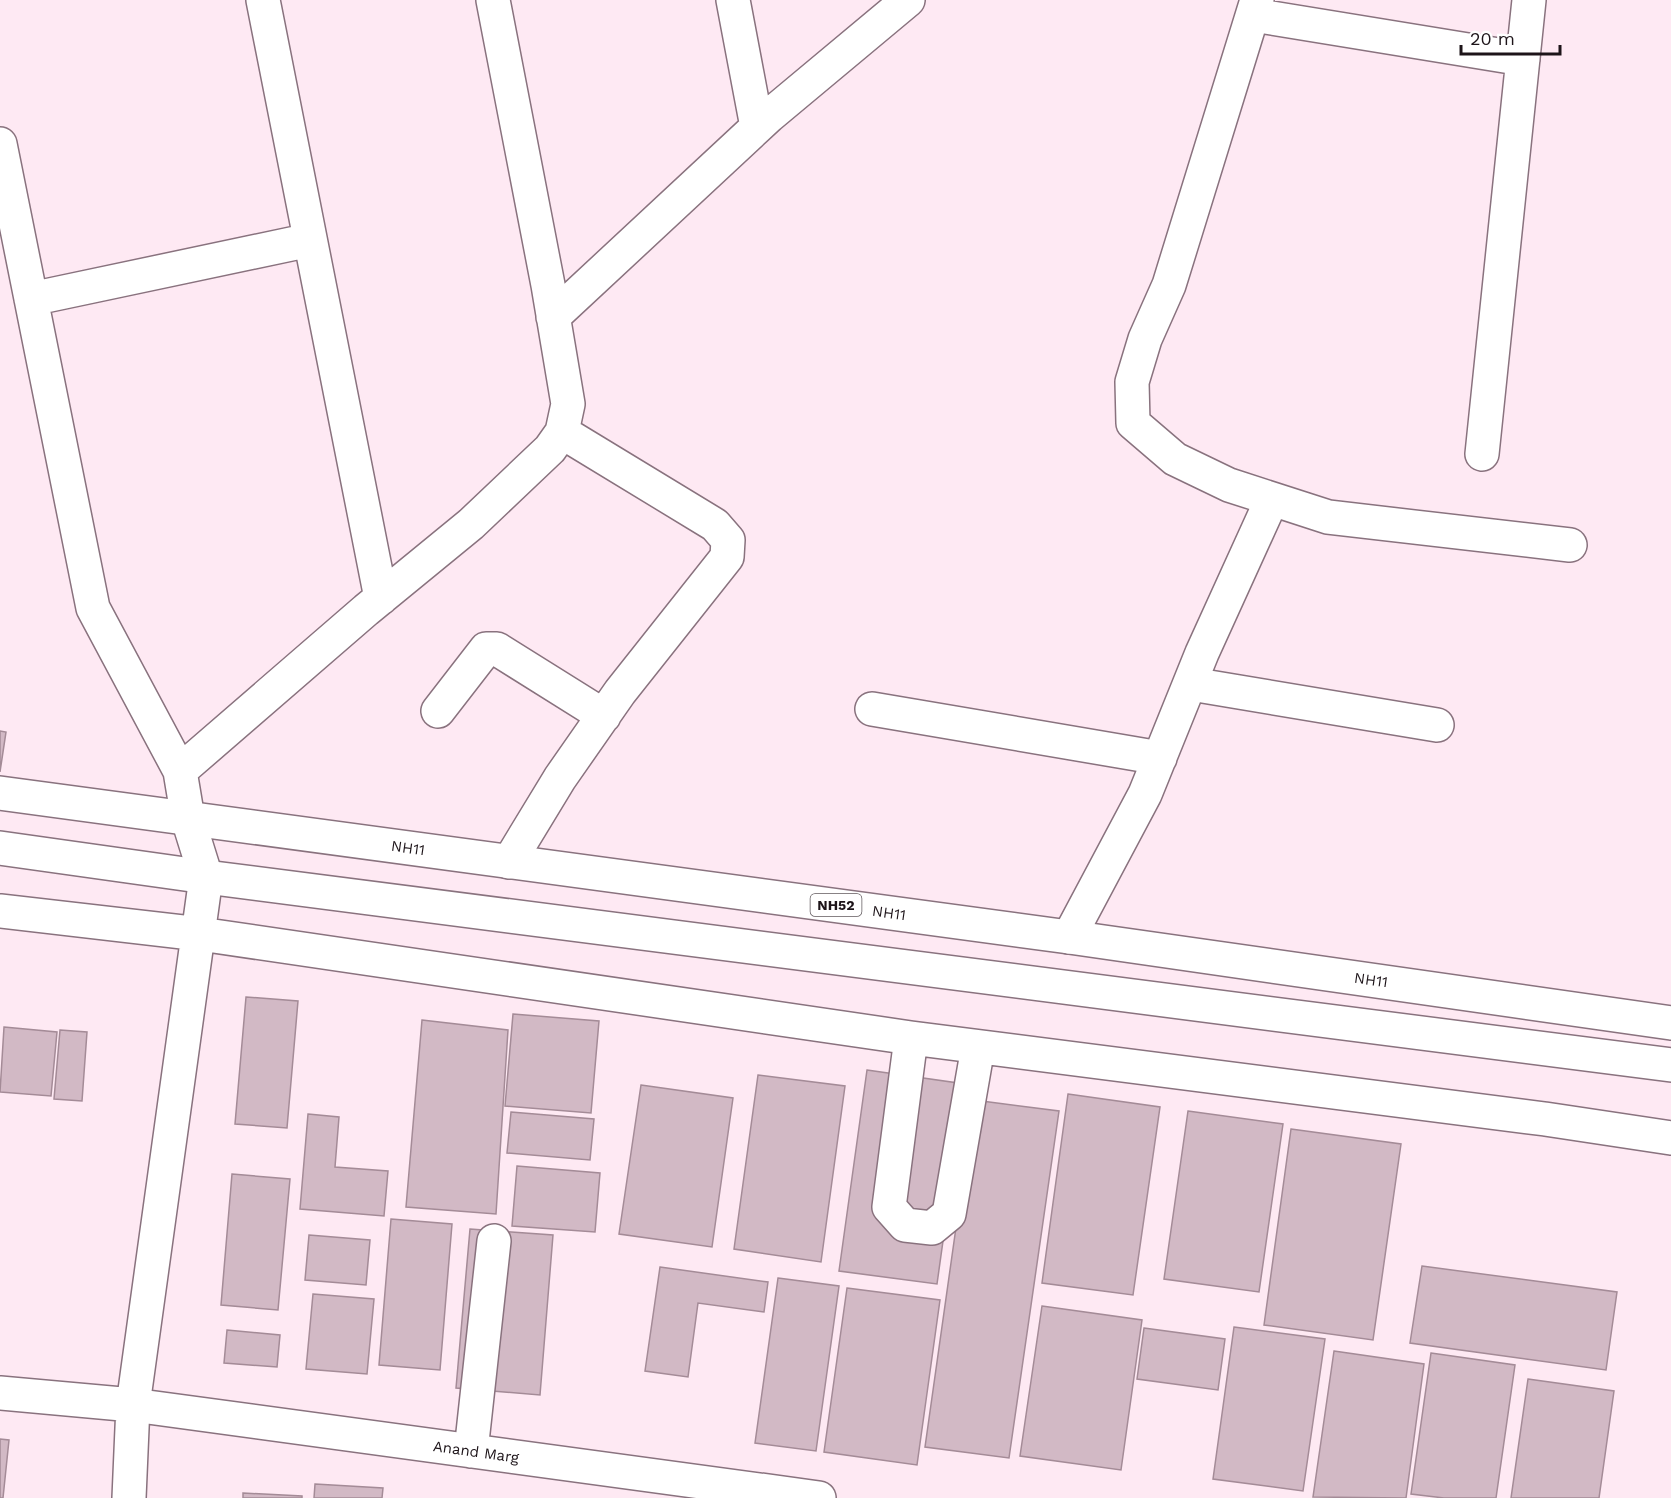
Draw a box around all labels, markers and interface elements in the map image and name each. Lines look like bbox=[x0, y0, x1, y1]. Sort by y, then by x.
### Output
scale bar bbox=[1461, 18, 1560, 56]
text: 20 m bbox=[1470, 28, 1515, 49]
street label: NH11 bbox=[390, 837, 426, 859]
road number: NH52 bbox=[810, 894, 862, 916]
street label: NH11 bbox=[871, 902, 907, 924]
street label: NH11 bbox=[1353, 969, 1389, 991]
street label: Anand Marg bbox=[432, 1437, 520, 1467]

